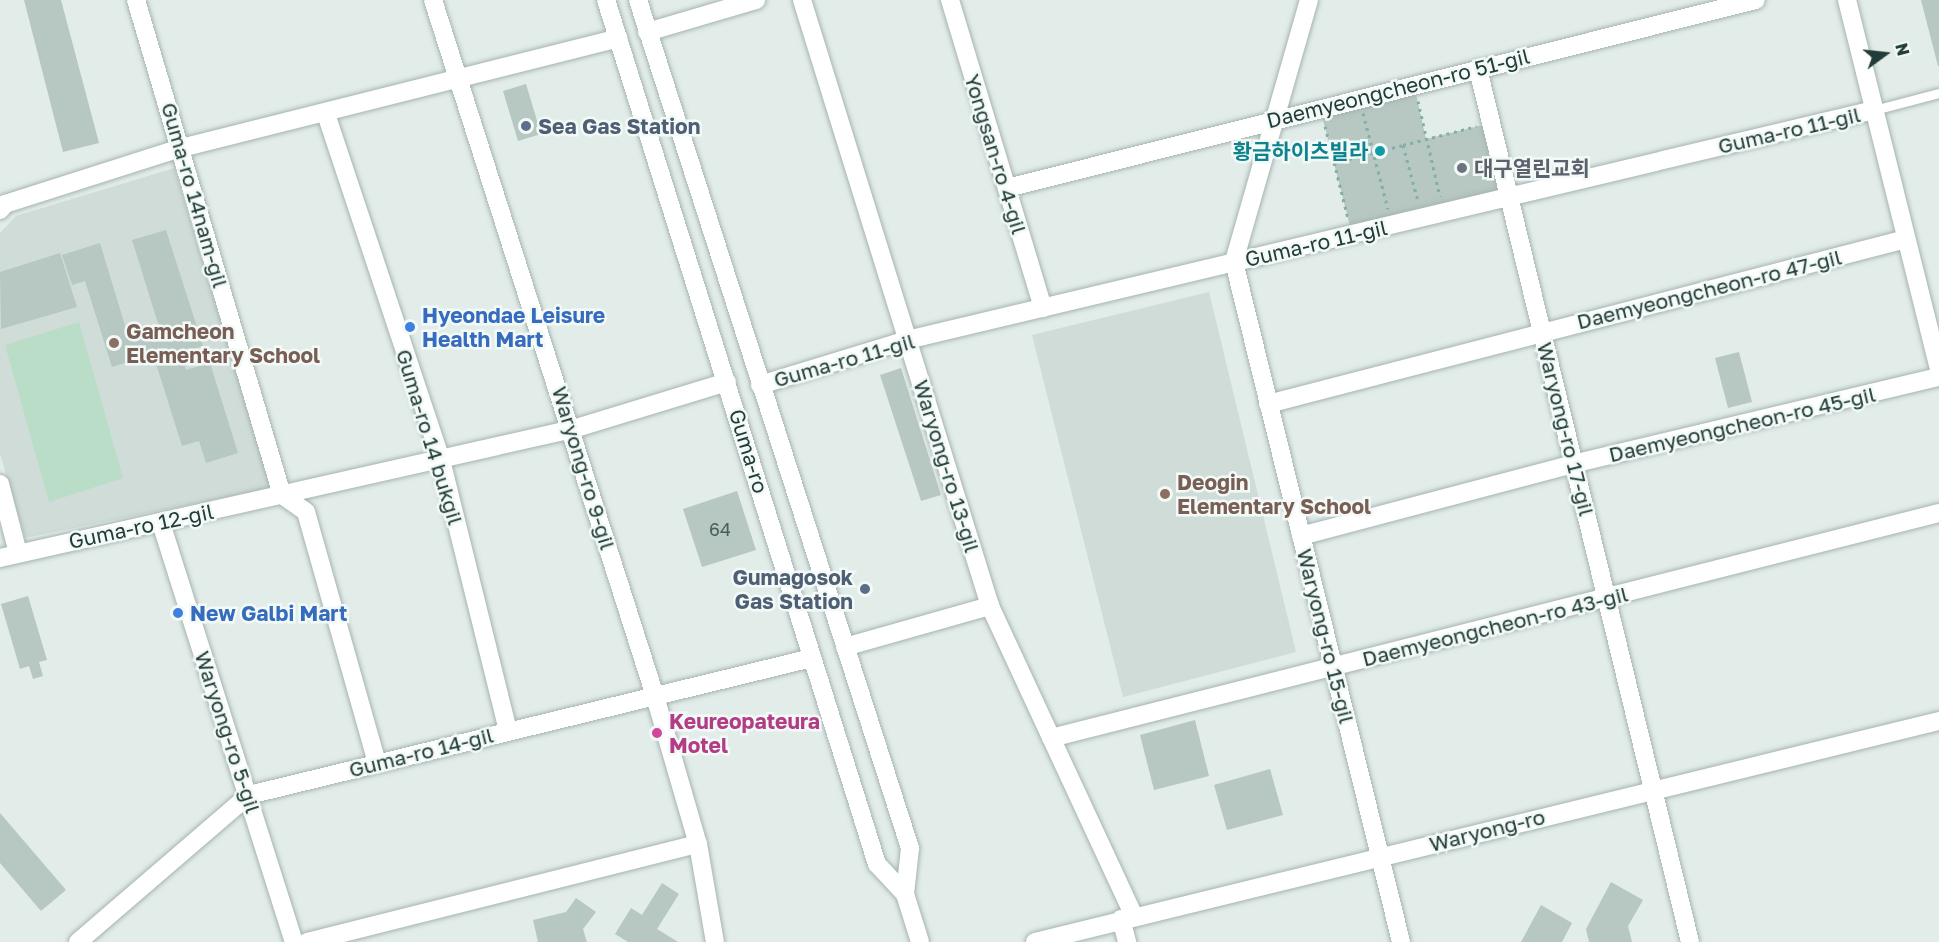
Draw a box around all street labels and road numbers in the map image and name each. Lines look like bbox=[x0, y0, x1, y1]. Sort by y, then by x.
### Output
street label: Daemyeongcheon-ro 51-gil bbox=[1264, 43, 1532, 133]
street label: Yongsan-ro 4-gil bbox=[960, 71, 1032, 237]
street label: Guma-ro 14nam-gil bbox=[157, 100, 233, 290]
street label: Guma-ro 11-gil bbox=[1715, 101, 1863, 159]
street label: Guma-ro 11-gil bbox=[1242, 214, 1390, 272]
street label: Daemyeongcheon-ro 47-gil bbox=[1574, 244, 1844, 334]
street label: Guma-ro 11-gil bbox=[771, 328, 917, 392]
street label: Waryong-ro 17-gil bbox=[1532, 340, 1600, 518]
street label: Guma-ro 14 bukgil bbox=[391, 346, 469, 528]
street label: Waryong-ro 13-gil bbox=[909, 377, 985, 555]
street label: Daemyeongcheon-ro 45-gil bbox=[1606, 381, 1878, 467]
street label: Waryong-ro 9-gil bbox=[547, 383, 621, 553]
street label: Guma-ro bbox=[724, 406, 774, 496]
street label: Guma-ro 12-gil bbox=[66, 498, 216, 554]
street label: Waryong-ro 15-gil bbox=[1292, 546, 1360, 726]
street label: Daemyeongcheon-ro 43-gil bbox=[1359, 581, 1631, 671]
street label: Waryong-ro 5-gil bbox=[190, 648, 266, 816]
street label: Guma-ro 14-gil bbox=[346, 722, 496, 782]
street label: Waryong-ro bbox=[1427, 803, 1547, 857]

